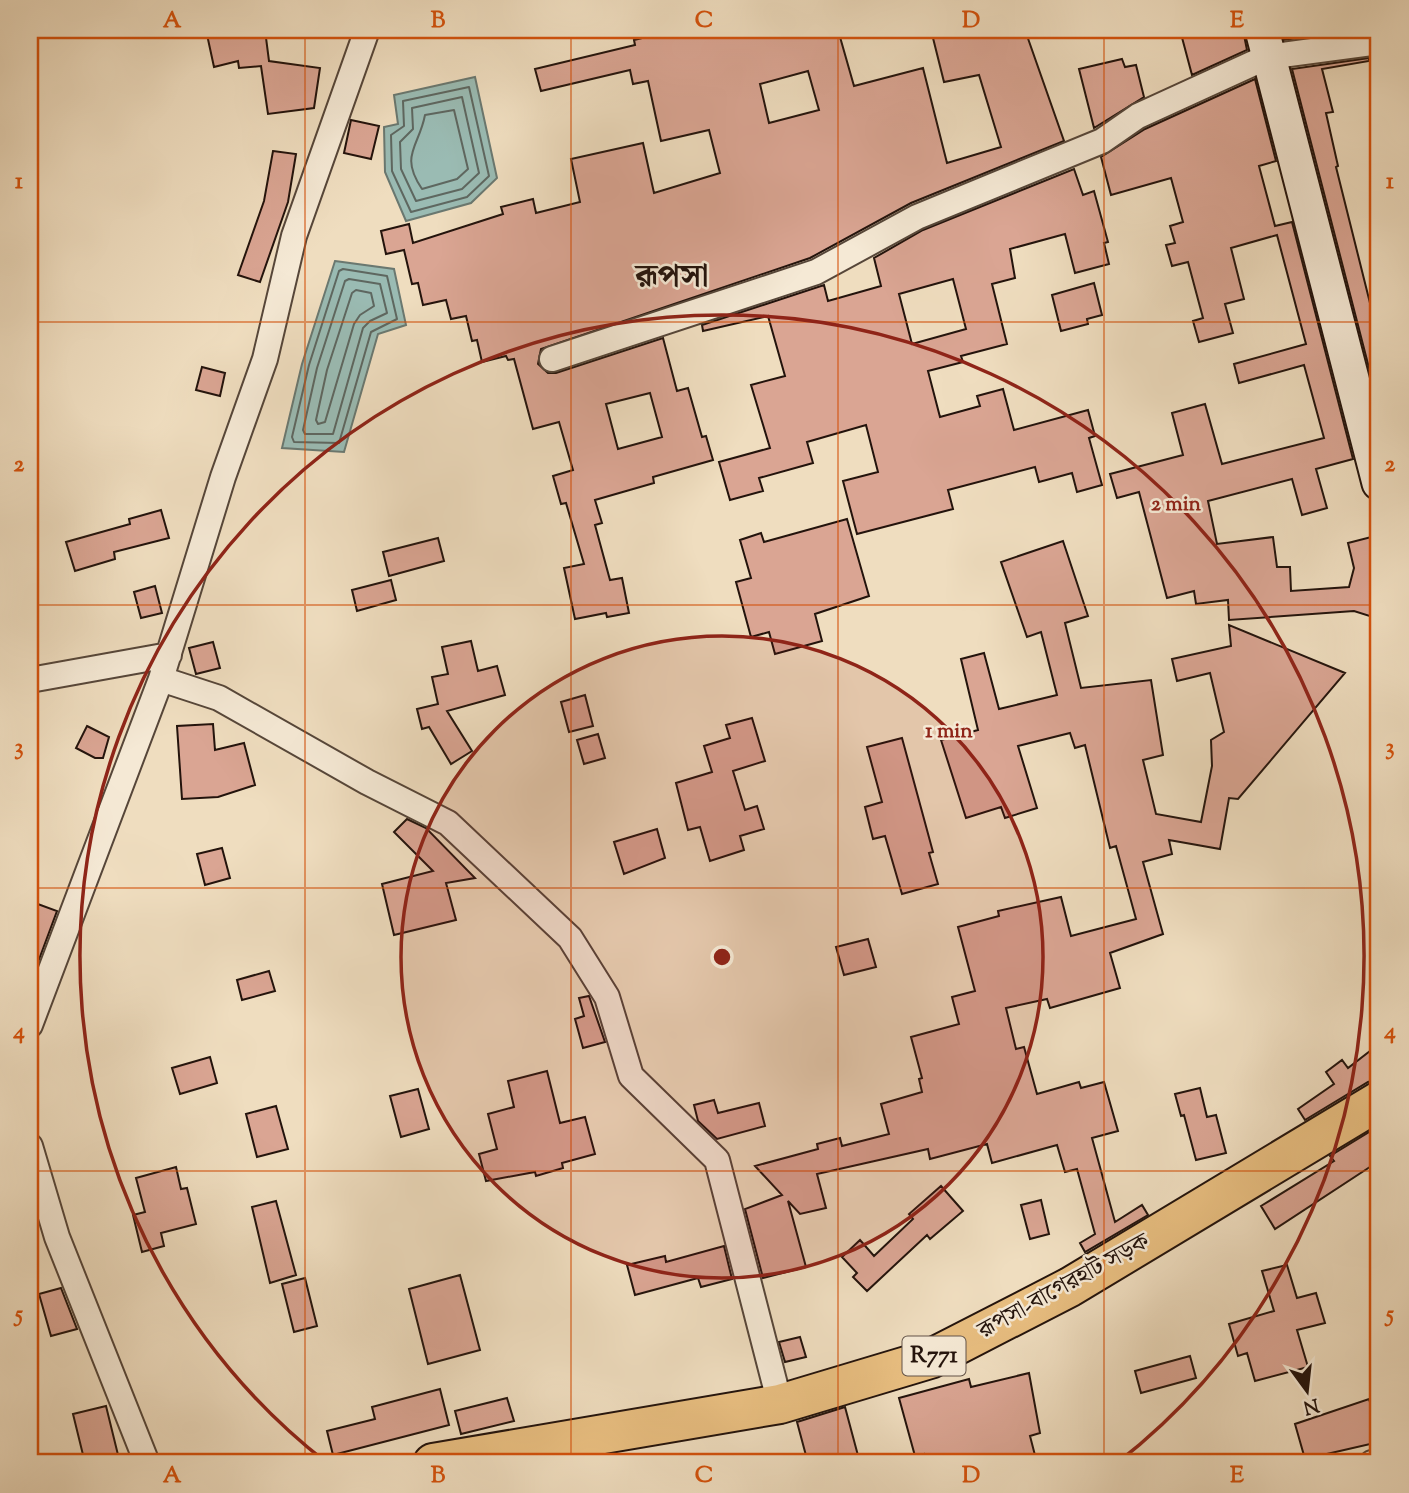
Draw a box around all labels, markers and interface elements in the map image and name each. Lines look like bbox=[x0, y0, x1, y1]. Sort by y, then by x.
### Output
text: A bbox=[163, 5, 182, 38]
text: B bbox=[431, 5, 446, 38]
text: C bbox=[695, 5, 713, 38]
text: D bbox=[962, 5, 980, 38]
text: E bbox=[1230, 5, 1244, 38]
text: 1 bbox=[15, 166, 23, 199]
text: 1 bbox=[1386, 166, 1394, 199]
district label: রূপসা bbox=[633, 255, 709, 301]
text: 2 bbox=[14, 449, 25, 482]
text: 2 bbox=[1385, 449, 1396, 482]
text: 2 min bbox=[1151, 490, 1202, 520]
text: 1 min bbox=[925, 717, 973, 747]
text: 3 bbox=[14, 732, 24, 765]
text: 3 bbox=[1385, 732, 1395, 765]
centre of rings bbox=[710, 945, 734, 969]
text: 4 bbox=[12, 1016, 25, 1049]
text: 4 bbox=[1383, 1016, 1396, 1049]
street label: রূপসা-বাগেরহাট সড়ক bbox=[971, 1225, 1157, 1349]
text: 5 bbox=[13, 1299, 23, 1332]
text: 5 bbox=[1384, 1299, 1394, 1332]
road number: R771 bbox=[902, 1336, 965, 1376]
north arrow bbox=[1272, 1356, 1342, 1426]
text: N bbox=[1300, 1390, 1322, 1420]
text: A bbox=[163, 1460, 182, 1493]
text: B bbox=[431, 1460, 446, 1493]
text: C bbox=[695, 1460, 713, 1493]
text: D bbox=[962, 1460, 980, 1493]
text: E bbox=[1230, 1460, 1244, 1493]

